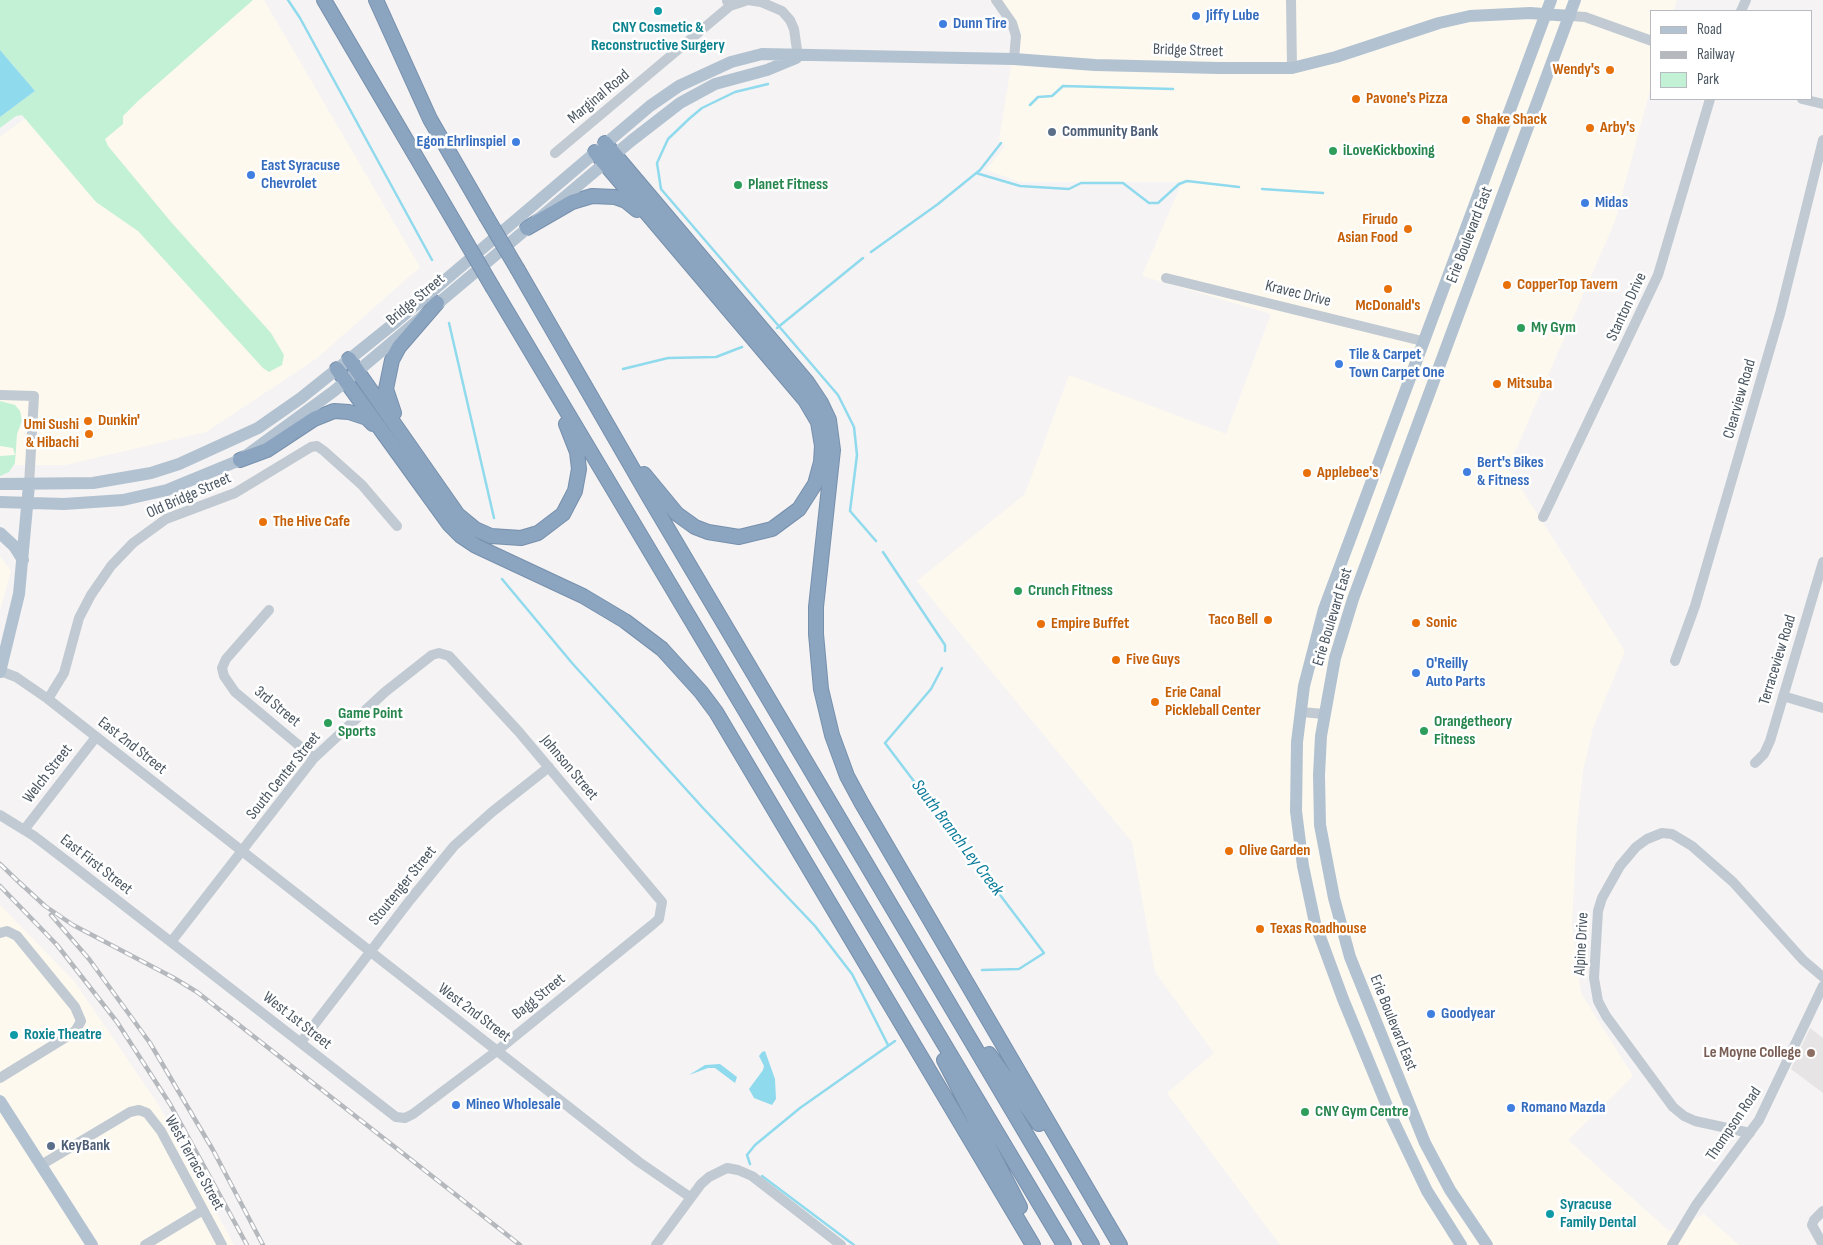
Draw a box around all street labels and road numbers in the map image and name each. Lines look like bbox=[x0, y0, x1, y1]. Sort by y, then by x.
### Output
street label: Bridge Street bbox=[1152, 40, 1224, 62]
street label: Marginal Road bbox=[564, 66, 634, 128]
street label: Erie Boulevard East bbox=[1443, 184, 1497, 286]
street label: Bridge Street bbox=[383, 270, 449, 330]
street label: Stanton Drive bbox=[1603, 270, 1651, 344]
street label: Kravec Drive bbox=[1263, 277, 1333, 311]
street label: Clearview Road bbox=[1720, 357, 1760, 441]
street label: Old Bridge Street bbox=[144, 469, 234, 523]
street label: Erie Boulevard East bbox=[1309, 566, 1357, 668]
street label: Terraceview Road bbox=[1755, 613, 1801, 707]
street label: 3rd Street bbox=[250, 683, 304, 731]
street label: East 2nd Street bbox=[94, 713, 170, 779]
street label: South Center Street bbox=[243, 728, 325, 824]
street label: Johnson Street bbox=[536, 732, 602, 804]
street label: Welch Street bbox=[19, 741, 77, 807]
street label: East First Street bbox=[56, 831, 136, 899]
street label: Stoutenger Street bbox=[365, 842, 441, 930]
street label: Alpine Drive bbox=[1571, 912, 1593, 976]
street label: Bagg Street bbox=[509, 970, 569, 1024]
street label: Erie Boulevard East bbox=[1365, 972, 1421, 1074]
street label: West 2nd Street bbox=[434, 979, 514, 1047]
street label: West 1st Street bbox=[259, 988, 335, 1054]
street label: Thompson Road bbox=[1702, 1083, 1766, 1165]
street label: West Terrace Street bbox=[160, 1112, 228, 1214]

